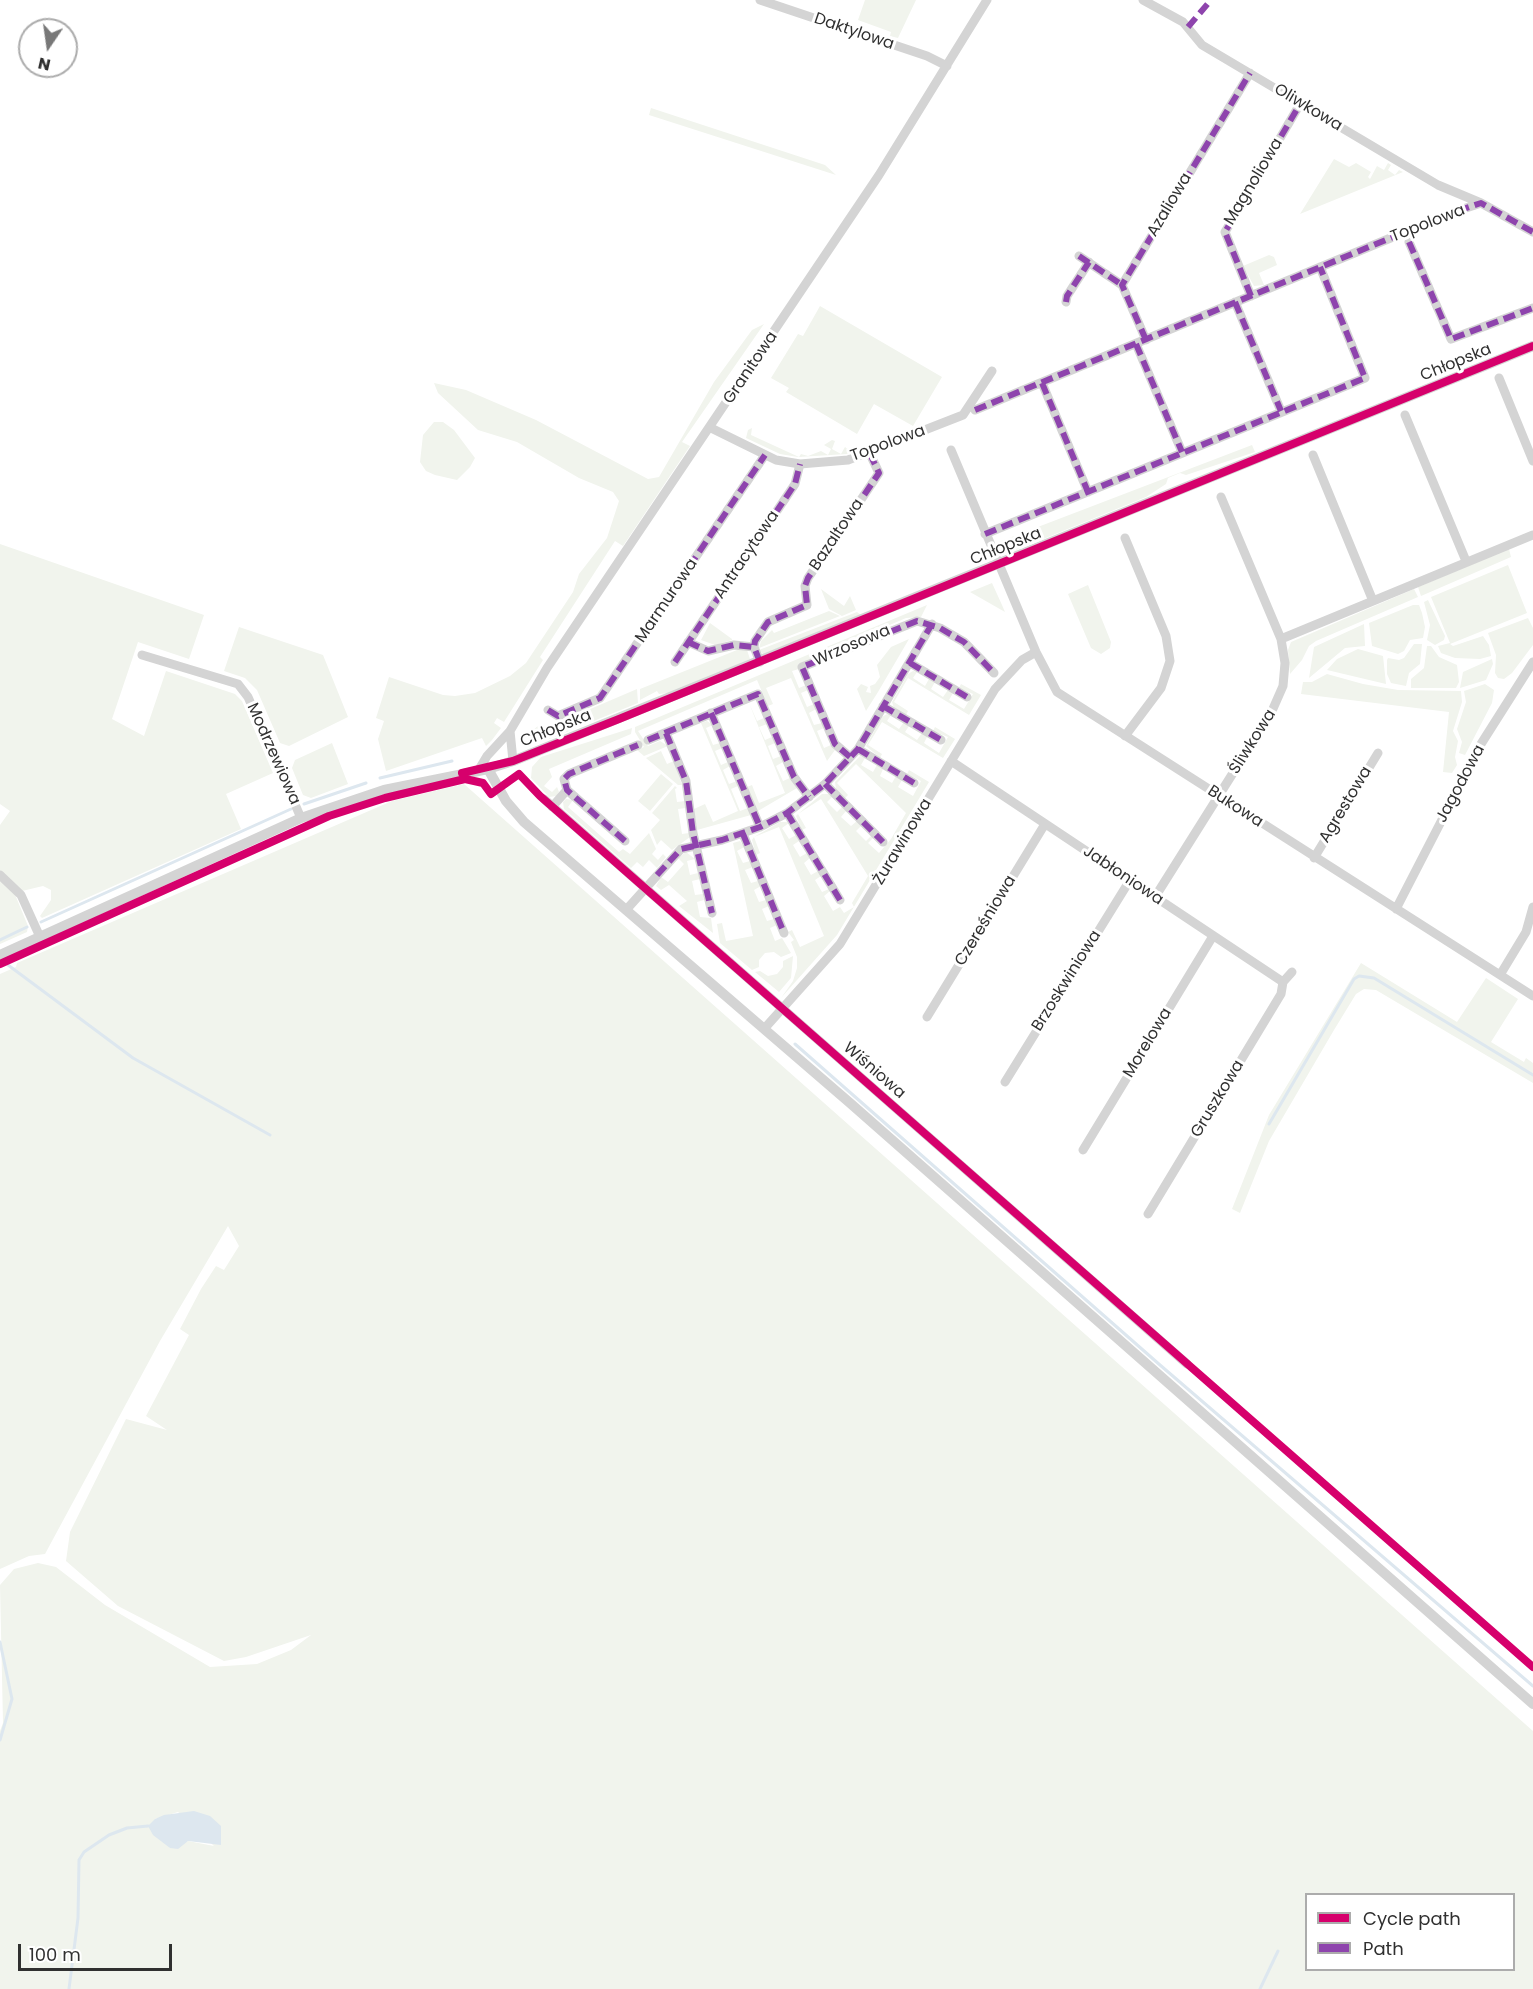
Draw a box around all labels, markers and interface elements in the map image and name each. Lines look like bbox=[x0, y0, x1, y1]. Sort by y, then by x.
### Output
street label: Daktylowa bbox=[811, 9, 897, 55]
north arrow bbox=[18, 18, 78, 78]
text: N bbox=[36, 52, 53, 77]
street label: Oliwkowa bbox=[1270, 80, 1346, 136]
street label: Magnoliowa bbox=[1221, 135, 1287, 229]
street label: Azaliowa bbox=[1144, 170, 1196, 240]
street label: Topolowa bbox=[1388, 201, 1468, 247]
street label: Granitowa bbox=[720, 328, 782, 408]
street label: Chłopska bbox=[1418, 340, 1494, 386]
street label: Topolowa bbox=[848, 422, 928, 466]
street label: Bazaltowa bbox=[806, 495, 868, 575]
street label: Antracytowa bbox=[710, 507, 784, 603]
street label: Chłopska bbox=[968, 524, 1044, 570]
street label: Marmurowa bbox=[632, 555, 702, 647]
street label: Wrzosowa bbox=[811, 621, 893, 671]
street label: Modrzewiowa bbox=[242, 700, 304, 808]
street label: Chłopska bbox=[518, 706, 594, 752]
street label: Śliwkowa bbox=[1226, 706, 1280, 778]
street label: Jagodowa bbox=[1432, 742, 1490, 826]
street label: Agrestowa bbox=[1316, 763, 1376, 847]
street label: Bukowa bbox=[1204, 782, 1266, 832]
street label: Żurawinowa bbox=[870, 795, 936, 889]
street label: Jabłoniowa bbox=[1079, 842, 1167, 910]
street label: Czereśniowa bbox=[951, 872, 1021, 970]
street label: Brzoskwiniowa bbox=[1028, 927, 1106, 1035]
street label: Morelowa bbox=[1120, 1005, 1176, 1081]
street label: Wiśniowa bbox=[839, 1039, 909, 1103]
street label: Gruszkowa bbox=[1187, 1057, 1249, 1141]
legend bbox=[1305, 1893, 1515, 1971]
text: Cycle path bbox=[1363, 1906, 1461, 1931]
scale bar bbox=[21, 1932, 176, 1970]
text: Path bbox=[1363, 1936, 1404, 1961]
text: 100 m bbox=[29, 1942, 81, 1967]

